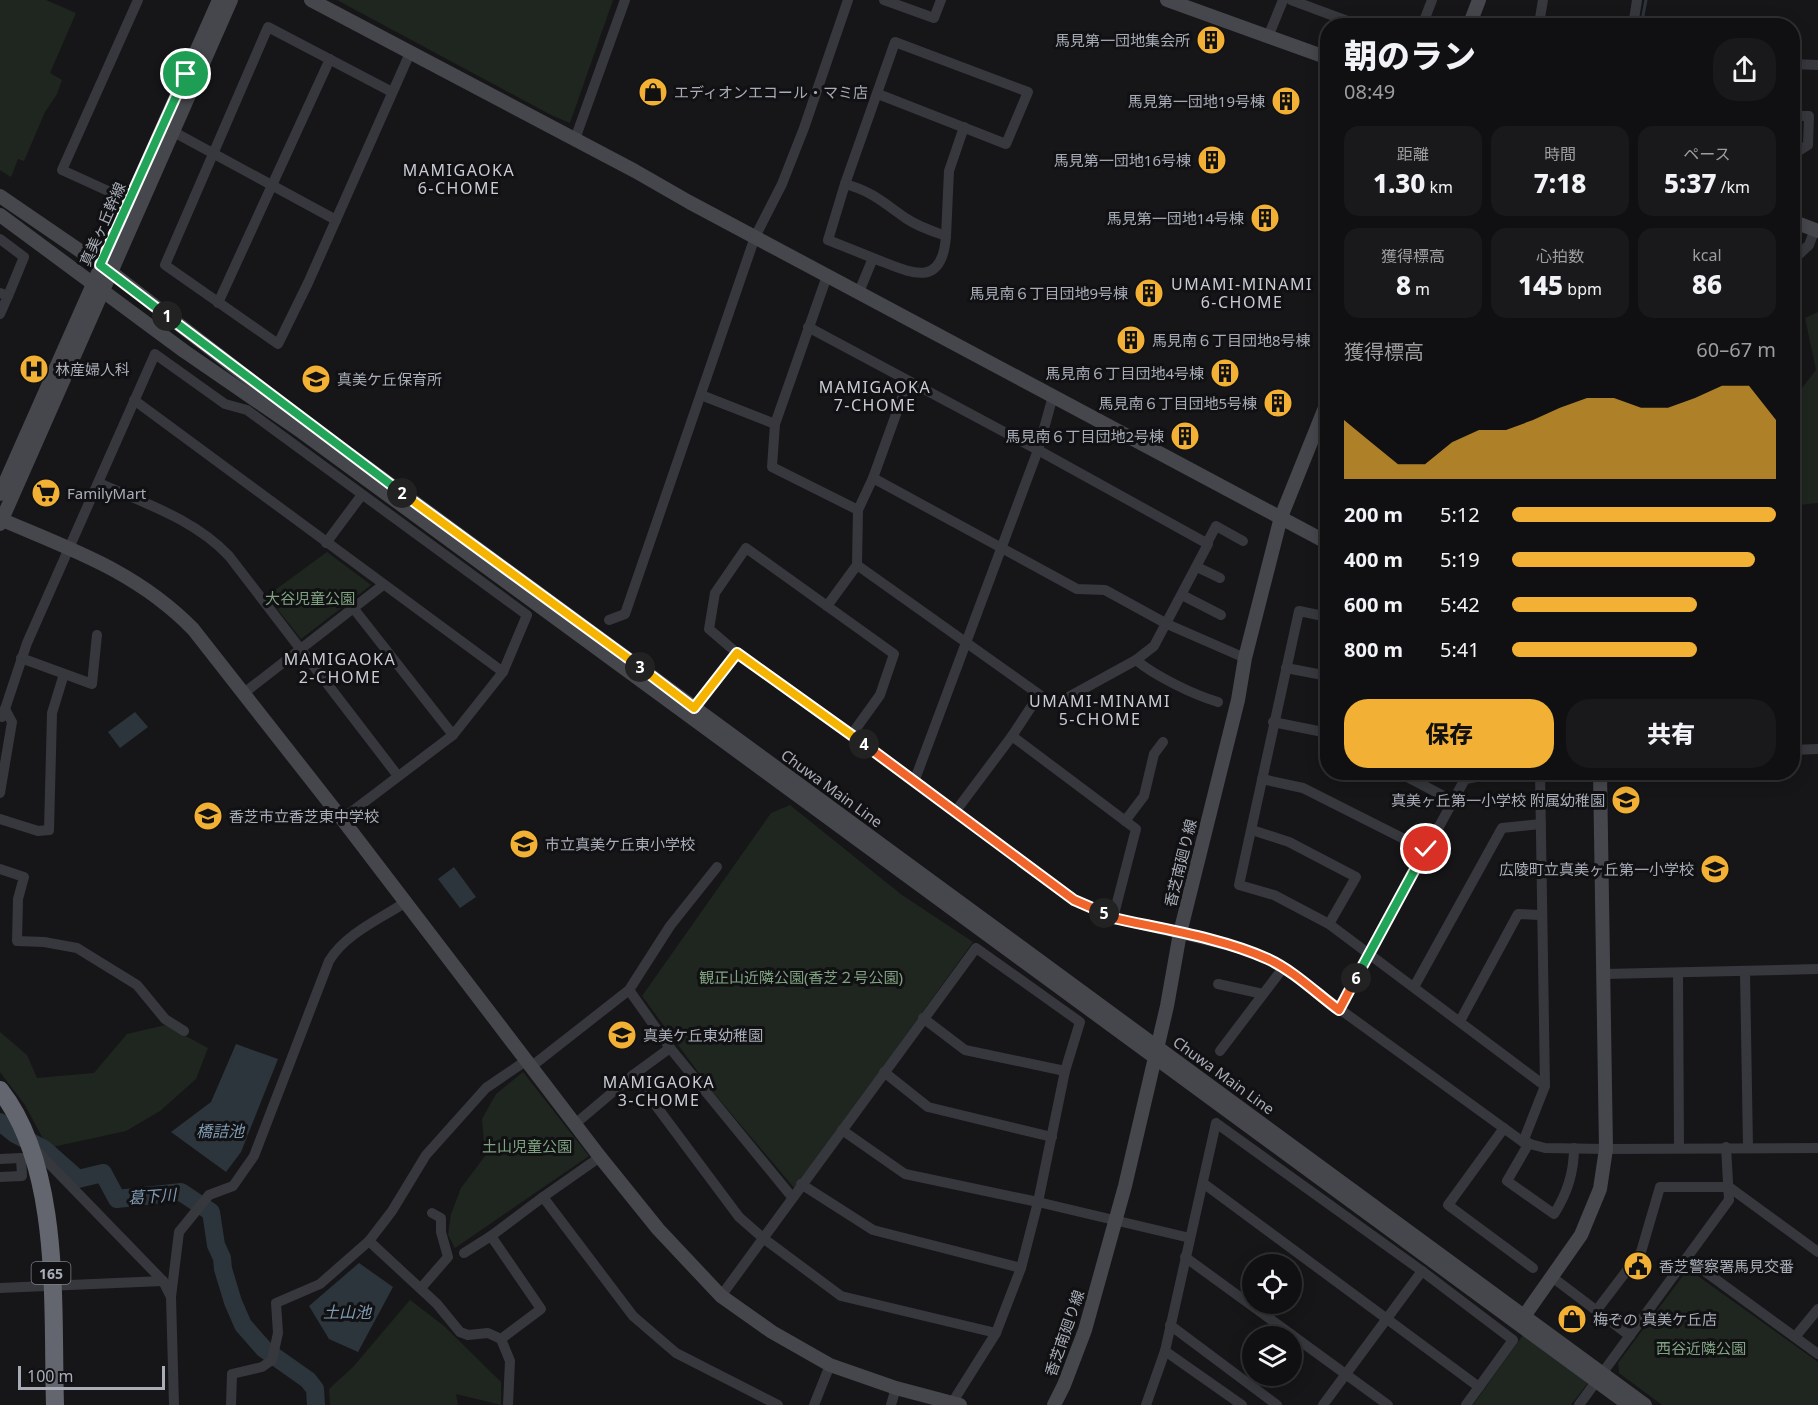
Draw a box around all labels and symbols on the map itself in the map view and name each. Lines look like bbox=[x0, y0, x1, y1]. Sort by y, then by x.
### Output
building icon: 馬見第一団地集会所 bbox=[1195, 24, 1227, 56]
place label: 馬見第一団地集会所 bbox=[1055, 30, 1190, 50]
pin bbox=[160, 48, 211, 99]
shop icon: エディオンエコール・マミ店 bbox=[637, 76, 669, 108]
place label: エディオンエコール・マミ店 bbox=[674, 82, 868, 102]
building icon: 馬見第一団地19号棟 bbox=[1270, 85, 1302, 117]
place label: 馬見第一団地19号棟 bbox=[1128, 91, 1265, 111]
building icon: 馬見第一団地16号棟 bbox=[1196, 144, 1228, 176]
place label: 馬見第一団地16号棟 bbox=[1054, 150, 1191, 170]
district label: MAMIGAOKA 6-CHOME bbox=[403, 159, 515, 199]
street label: 真美ヶ丘幹線 bbox=[75, 179, 129, 269]
building icon: 馬見第一団地14号棟 bbox=[1249, 202, 1281, 234]
place label: 馬見第一団地14号棟 bbox=[1107, 208, 1244, 228]
district label: UMAMI-MINAMI 6-CHOME bbox=[1171, 273, 1313, 313]
building icon: 馬見南６丁目団地9号棟 bbox=[1133, 277, 1165, 309]
place label: 馬見南６丁目団地9号棟 bbox=[969, 283, 1128, 303]
pin: 1 bbox=[152, 301, 182, 331]
building icon: 馬見南６丁目団地8号棟 bbox=[1115, 324, 1147, 356]
place label: 馬見南６丁目団地8号棟 bbox=[1152, 330, 1311, 350]
hospital icon: 林産婦人科 bbox=[18, 353, 50, 385]
building icon: 馬見南６丁目団地4号棟 bbox=[1209, 357, 1241, 389]
place label: 林産婦人科 bbox=[55, 359, 130, 379]
school or university icon: 真美ケ丘保育所 bbox=[300, 363, 332, 395]
place label: 馬見南６丁目団地4号棟 bbox=[1045, 363, 1204, 383]
place label: 真美ケ丘保育所 bbox=[337, 369, 442, 389]
district label: MAMIGAOKA 7-CHOME bbox=[819, 376, 931, 416]
building icon: 馬見南６丁目団地5号棟 bbox=[1262, 387, 1294, 419]
place label: 馬見南６丁目団地5号棟 bbox=[1098, 393, 1257, 413]
building icon: 馬見南６丁目団地2号棟 bbox=[1169, 420, 1201, 452]
place label: 馬見南６丁目団地2号棟 bbox=[1005, 426, 1164, 446]
supermarket icon: FamilyMart bbox=[30, 477, 62, 509]
pin: 2 bbox=[387, 478, 417, 508]
place label: FamilyMart bbox=[67, 483, 147, 503]
park label: 大谷児童公園 bbox=[265, 588, 355, 608]
district label: MAMIGAOKA 2-CHOME bbox=[284, 648, 396, 688]
pin: 3 bbox=[625, 652, 655, 682]
district label: UMAMI-MINAMI 5-CHOME bbox=[1029, 690, 1171, 730]
pin: 4 bbox=[849, 729, 879, 759]
street label: Chuwa Main Line bbox=[777, 744, 887, 832]
school or university icon: 真美ヶ丘第一小学校 附属幼稚園 bbox=[1610, 784, 1642, 816]
place label: 真美ヶ丘第一小学校 附属幼稚園 bbox=[1391, 790, 1605, 810]
school or university icon: 香芝市立香芝東中学校 bbox=[192, 800, 224, 832]
place label: 香芝市立香芝東中学校 bbox=[229, 806, 379, 826]
street label: 香芝南廻り線 bbox=[1159, 817, 1201, 909]
pin bbox=[1400, 823, 1451, 874]
school or university icon: 市立真美ケ丘東小学校 bbox=[508, 828, 540, 860]
place label: 市立真美ケ丘東小学校 bbox=[545, 834, 695, 854]
school or university icon: 広陵町立真美ヶ丘第一小学校 bbox=[1699, 853, 1731, 885]
place label: 広陵町立真美ヶ丘第一小学校 bbox=[1499, 859, 1694, 879]
pin: 5 bbox=[1089, 898, 1119, 928]
pin: 6 bbox=[1341, 963, 1371, 993]
park label: 観正山近隣公園(香芝２号公園) bbox=[699, 967, 903, 987]
school or university icon: 真美ケ丘東幼稚園 bbox=[606, 1019, 638, 1051]
place label: 真美ケ丘東幼稚園 bbox=[643, 1025, 763, 1045]
street label: Chuwa Main Line bbox=[1169, 1031, 1279, 1119]
district label: MAMIGAOKA 3-CHOME bbox=[603, 1071, 715, 1111]
water label: 橋詰池 bbox=[196, 1120, 246, 1142]
park label: 土山児童公園 bbox=[482, 1136, 572, 1156]
water label: 葛下川 bbox=[127, 1183, 179, 1209]
public building icon: 香芝警察署馬見交番 bbox=[1622, 1250, 1654, 1282]
place label: 香芝警察署馬見交番 bbox=[1659, 1256, 1794, 1276]
road number: 165 bbox=[32, 1262, 70, 1284]
street label: 香芝南廻り線 bbox=[1040, 1287, 1088, 1379]
water label: 土山池 bbox=[323, 1301, 373, 1323]
shop icon: 梅ぞの 真美ケ丘店 bbox=[1556, 1303, 1588, 1335]
place label: 梅ぞの 真美ケ丘店 bbox=[1593, 1309, 1717, 1329]
park label: 西谷近隣公園 bbox=[1656, 1338, 1746, 1358]
scale bar bbox=[18, 1363, 165, 1390]

